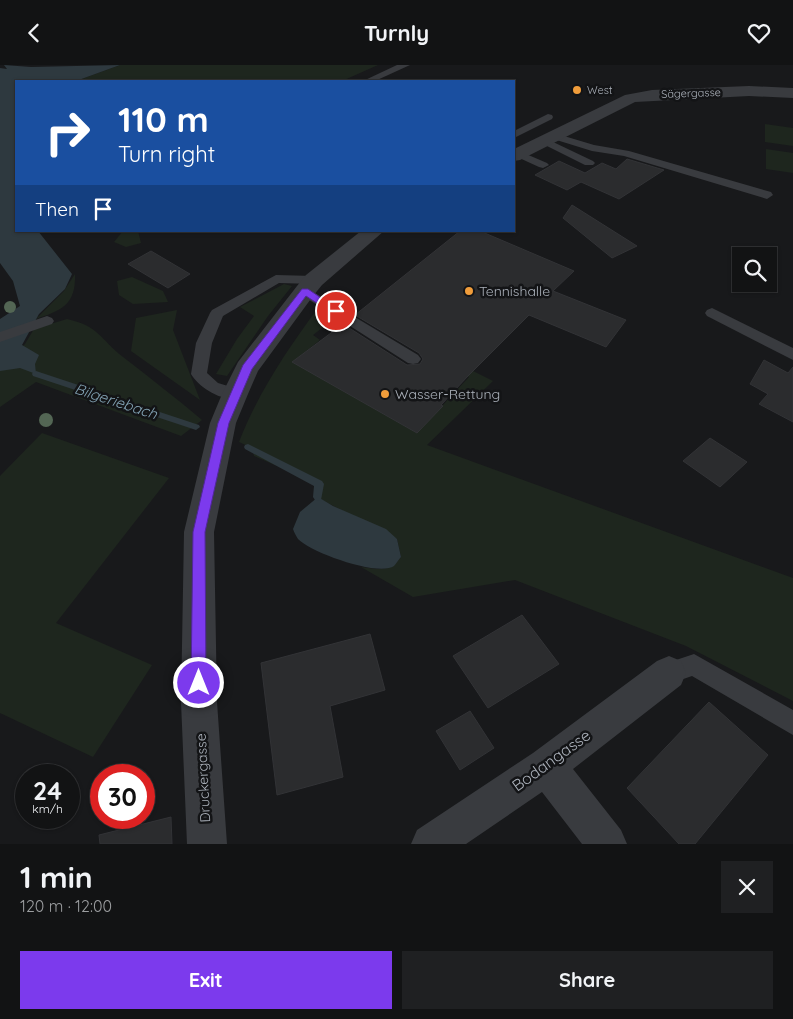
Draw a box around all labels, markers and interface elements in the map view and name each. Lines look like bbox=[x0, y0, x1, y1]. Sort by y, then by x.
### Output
icon: back bbox=[20, 19, 48, 47]
text: Turnly bbox=[364, 19, 429, 47]
icon: heart bbox=[745, 19, 773, 47]
place label: West bbox=[587, 83, 613, 97]
marker: West bbox=[571, 84, 583, 96]
street label: Sägergasse bbox=[661, 85, 721, 101]
text: 110 m bbox=[118, 97, 209, 141]
icon: right bbox=[35, 100, 100, 165]
text: Turn right bbox=[118, 140, 215, 168]
icon: arrive bbox=[89, 195, 117, 223]
text: Then bbox=[35, 197, 79, 221]
map controls bbox=[732, 247, 777, 292]
button: search bbox=[732, 247, 777, 292]
place label: Tennishalle bbox=[479, 282, 550, 300]
marker: Tennishalle bbox=[463, 285, 475, 297]
pin bbox=[315, 290, 357, 332]
icon: arrive bbox=[322, 297, 350, 325]
water label: Bilgeriebach bbox=[72, 379, 160, 423]
place label: Wasser-Rettung bbox=[395, 385, 500, 403]
marker: Wasser-Rettung bbox=[379, 388, 391, 400]
position arrow bbox=[172, 656, 224, 708]
street label: Bodangasse bbox=[508, 725, 594, 795]
street label: Druckergasse bbox=[192, 733, 214, 823]
speed limit sign: 30 bbox=[90, 764, 155, 829]
text: 24 bbox=[33, 775, 62, 806]
text: km/h bbox=[32, 801, 63, 816]
text: 1 min bbox=[20, 858, 93, 896]
button: close bbox=[721, 861, 773, 913]
text: 120 m · 12:00 bbox=[20, 896, 112, 916]
button: Exit bbox=[20, 951, 392, 1009]
button: Share bbox=[402, 951, 773, 1009]

